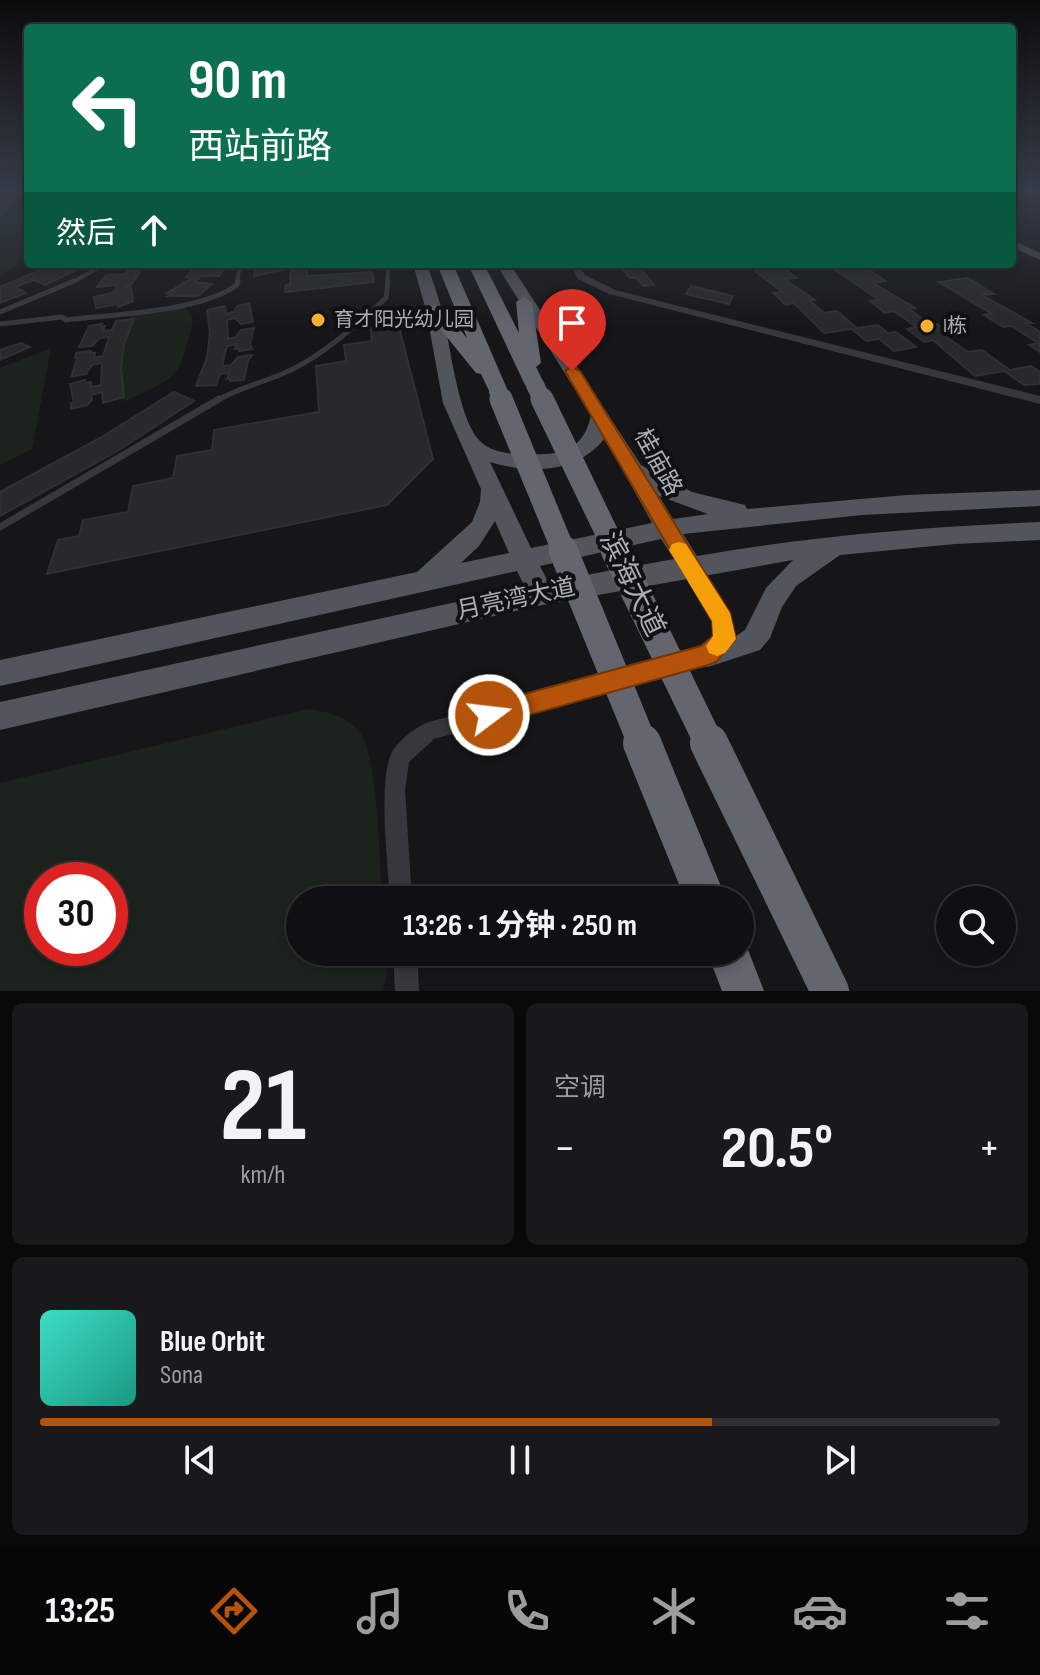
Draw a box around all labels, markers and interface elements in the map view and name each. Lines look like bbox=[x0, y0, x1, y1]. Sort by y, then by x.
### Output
text: 90 m bbox=[188, 48, 287, 115]
icon: left bbox=[56, 56, 160, 160]
text: 西站前路 bbox=[188, 126, 332, 169]
icon: ahead bbox=[132, 208, 176, 252]
text: 然后 bbox=[56, 216, 116, 252]
pin bbox=[538, 289, 606, 371]
icon: arrive bbox=[550, 301, 594, 345]
place label: 育才阳光幼儿园 bbox=[334, 308, 474, 332]
marker: 育才阳光幼儿园 bbox=[309, 311, 327, 329]
place label: I栋 bbox=[943, 314, 967, 338]
marker: I栋 bbox=[918, 317, 936, 335]
street label: 桂庙路 bbox=[628, 423, 688, 501]
street label: 滨海大道 bbox=[593, 526, 671, 642]
street label: 月亮湾大道 bbox=[454, 572, 578, 626]
position arrow bbox=[447, 673, 531, 757]
speed limit sign: 30 bbox=[24, 862, 128, 966]
map controls bbox=[936, 886, 1016, 966]
button: search bbox=[936, 886, 1016, 966]
text: 13:26 · 1 分钟 · 250 m bbox=[403, 908, 637, 944]
text: 21 bbox=[220, 1045, 306, 1170]
text: 空调 bbox=[554, 1073, 606, 1104]
text: 20.5° bbox=[721, 1113, 833, 1185]
text: − bbox=[554, 1122, 576, 1175]
text: + bbox=[978, 1122, 1000, 1175]
text: km/h bbox=[241, 1160, 285, 1191]
text: Blue Orbit bbox=[160, 1324, 265, 1360]
text: Sona bbox=[160, 1360, 203, 1391]
icon: previous bbox=[178, 1438, 222, 1482]
icon: pause bbox=[498, 1438, 542, 1482]
icon: next bbox=[818, 1438, 862, 1482]
icon: directions bbox=[206, 1583, 262, 1639]
icon: music bbox=[352, 1583, 408, 1639]
icon: phone bbox=[499, 1583, 555, 1639]
icon: climate bbox=[646, 1583, 702, 1639]
icon: car bbox=[792, 1583, 848, 1639]
icon: filters bbox=[939, 1583, 995, 1639]
text: 13:25 bbox=[45, 1590, 115, 1633]

